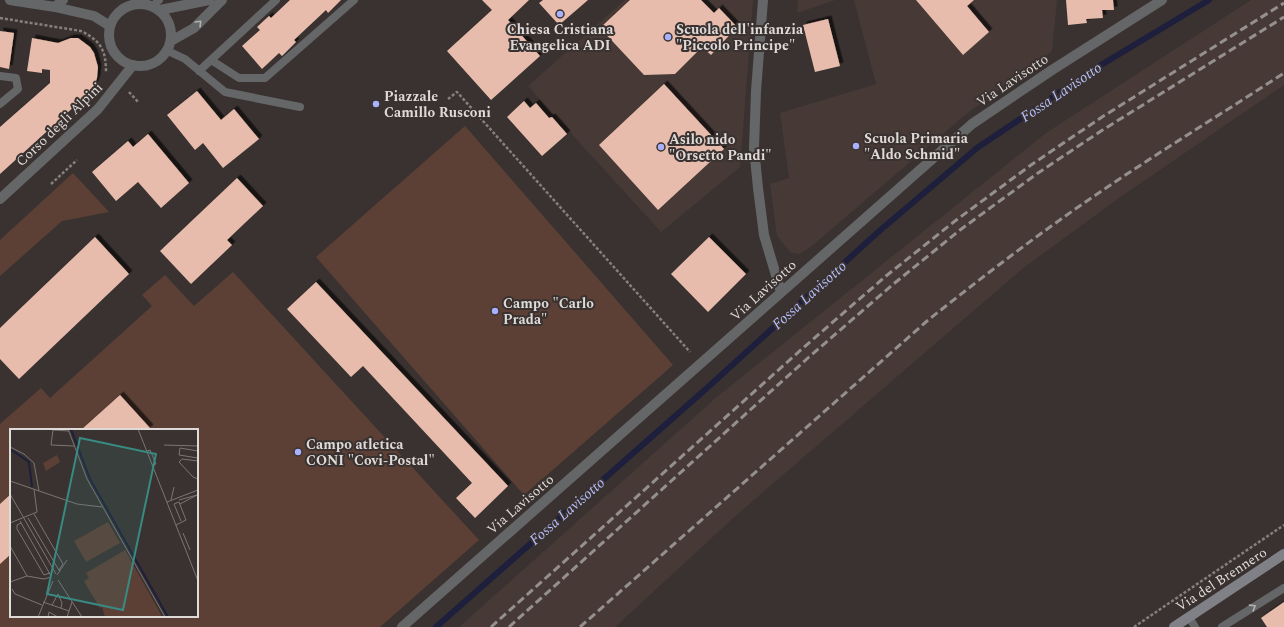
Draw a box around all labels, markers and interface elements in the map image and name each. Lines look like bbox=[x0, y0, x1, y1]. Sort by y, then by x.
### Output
marker: Chiesa Cristiana Evangelica ADI bbox=[555, 9, 565, 19]
place label: Chiesa Cristiana Evangelica ADI bbox=[507, 19, 614, 56]
place label: Scuola dell'infanzia "Piccolo Principe" bbox=[676, 19, 804, 56]
one-way arrow bbox=[194, 20, 202, 28]
marker: Scuola dell'infanzia "Piccolo Principe" bbox=[663, 32, 673, 42]
street label: Via Lavisotto bbox=[972, 49, 1053, 112]
water label: Fossa Lavisotto bbox=[1016, 57, 1107, 128]
street label: Corso degli Alpini bbox=[11, 77, 108, 171]
place label: Piazzale Camillo Rusconi bbox=[384, 86, 491, 123]
marker: Piazzale Camillo Rusconi bbox=[371, 99, 381, 109]
place label: Scuola Primaria "Aldo Schmid" bbox=[864, 128, 969, 165]
place label: Asilo nido "Orsetto Pandi" bbox=[669, 129, 772, 166]
marker: Scuola Primaria "Aldo Schmid" bbox=[851, 141, 861, 151]
marker: Asilo nido "Orsetto Pandi" bbox=[656, 142, 666, 152]
street label: Via Lavisotto bbox=[725, 255, 801, 326]
water label: Fossa Lavisotto bbox=[767, 255, 852, 335]
place label: Campo "Carlo Prada" bbox=[503, 293, 594, 330]
marker: Campo "Carlo Prada" bbox=[490, 306, 500, 316]
inset map bbox=[10, 429, 198, 617]
place label: Campo atletica CONI "Covi-Postal" bbox=[306, 434, 435, 471]
marker: Campo atletica CONI "Covi-Postal" bbox=[293, 447, 303, 457]
street label: Via Lavisotto bbox=[482, 469, 559, 540]
water label: Fossa Lavisotto bbox=[524, 472, 610, 551]
street label: Via del Brennero bbox=[1172, 542, 1271, 617]
one-way arrow bbox=[1249, 605, 1256, 612]

